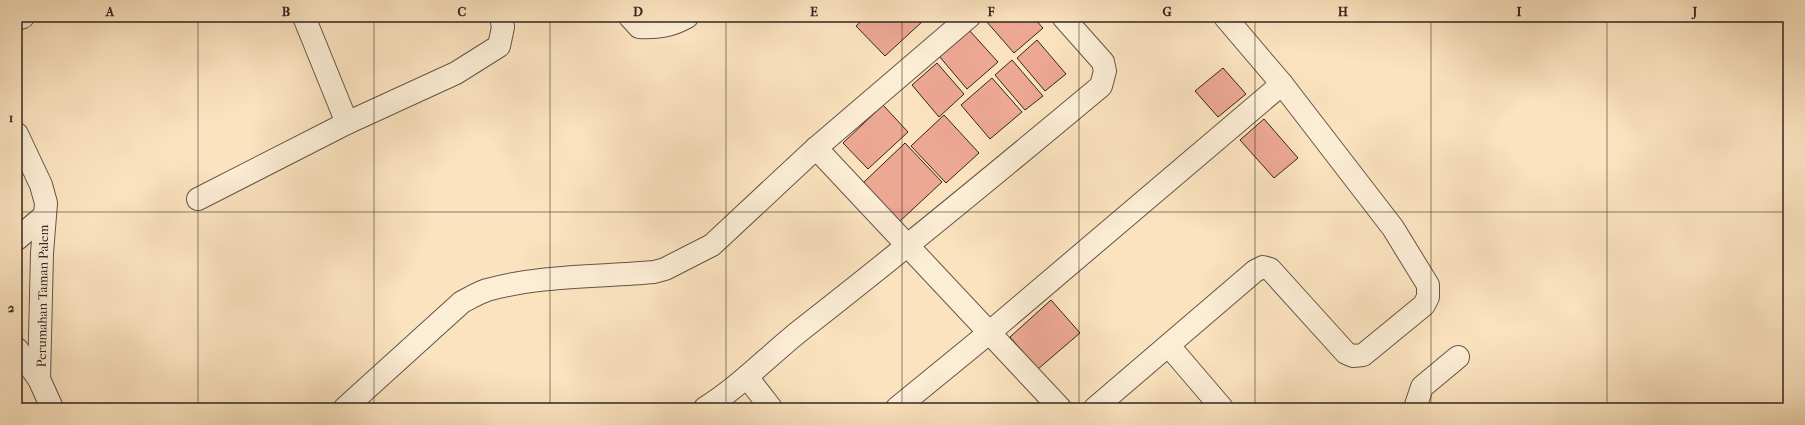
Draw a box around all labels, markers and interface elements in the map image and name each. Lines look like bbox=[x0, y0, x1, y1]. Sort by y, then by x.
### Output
text: A bbox=[105, 4, 115, 19]
text: B bbox=[282, 4, 291, 19]
text: C bbox=[458, 4, 467, 19]
text: D bbox=[633, 4, 643, 19]
text: E bbox=[810, 4, 818, 19]
text: F bbox=[987, 4, 995, 19]
text: G bbox=[1162, 4, 1172, 19]
text: H bbox=[1338, 4, 1349, 19]
text: I bbox=[1516, 4, 1522, 19]
text: J bbox=[1691, 4, 1698, 20]
text: 1 bbox=[9, 110, 14, 125]
street label: Perumahan Taman Palem bbox=[34, 224, 51, 367]
text: 2 bbox=[8, 300, 15, 315]

